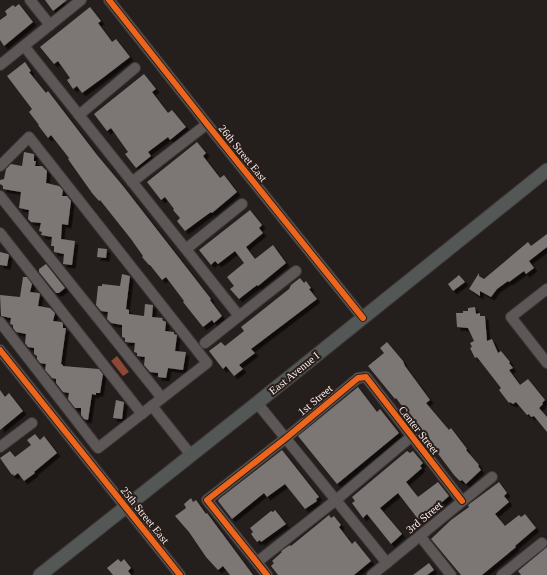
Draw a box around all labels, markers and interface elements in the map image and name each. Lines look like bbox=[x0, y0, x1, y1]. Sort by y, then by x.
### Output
street label: 26th Street East bbox=[216, 122, 270, 184]
street label: East Avenue I bbox=[267, 349, 322, 397]
street label: 1st Street bbox=[295, 382, 335, 418]
street label: Center Street bbox=[396, 404, 442, 456]
street label: 25th Street East bbox=[118, 484, 172, 546]
street label: 3rd Street bbox=[404, 499, 444, 535]

